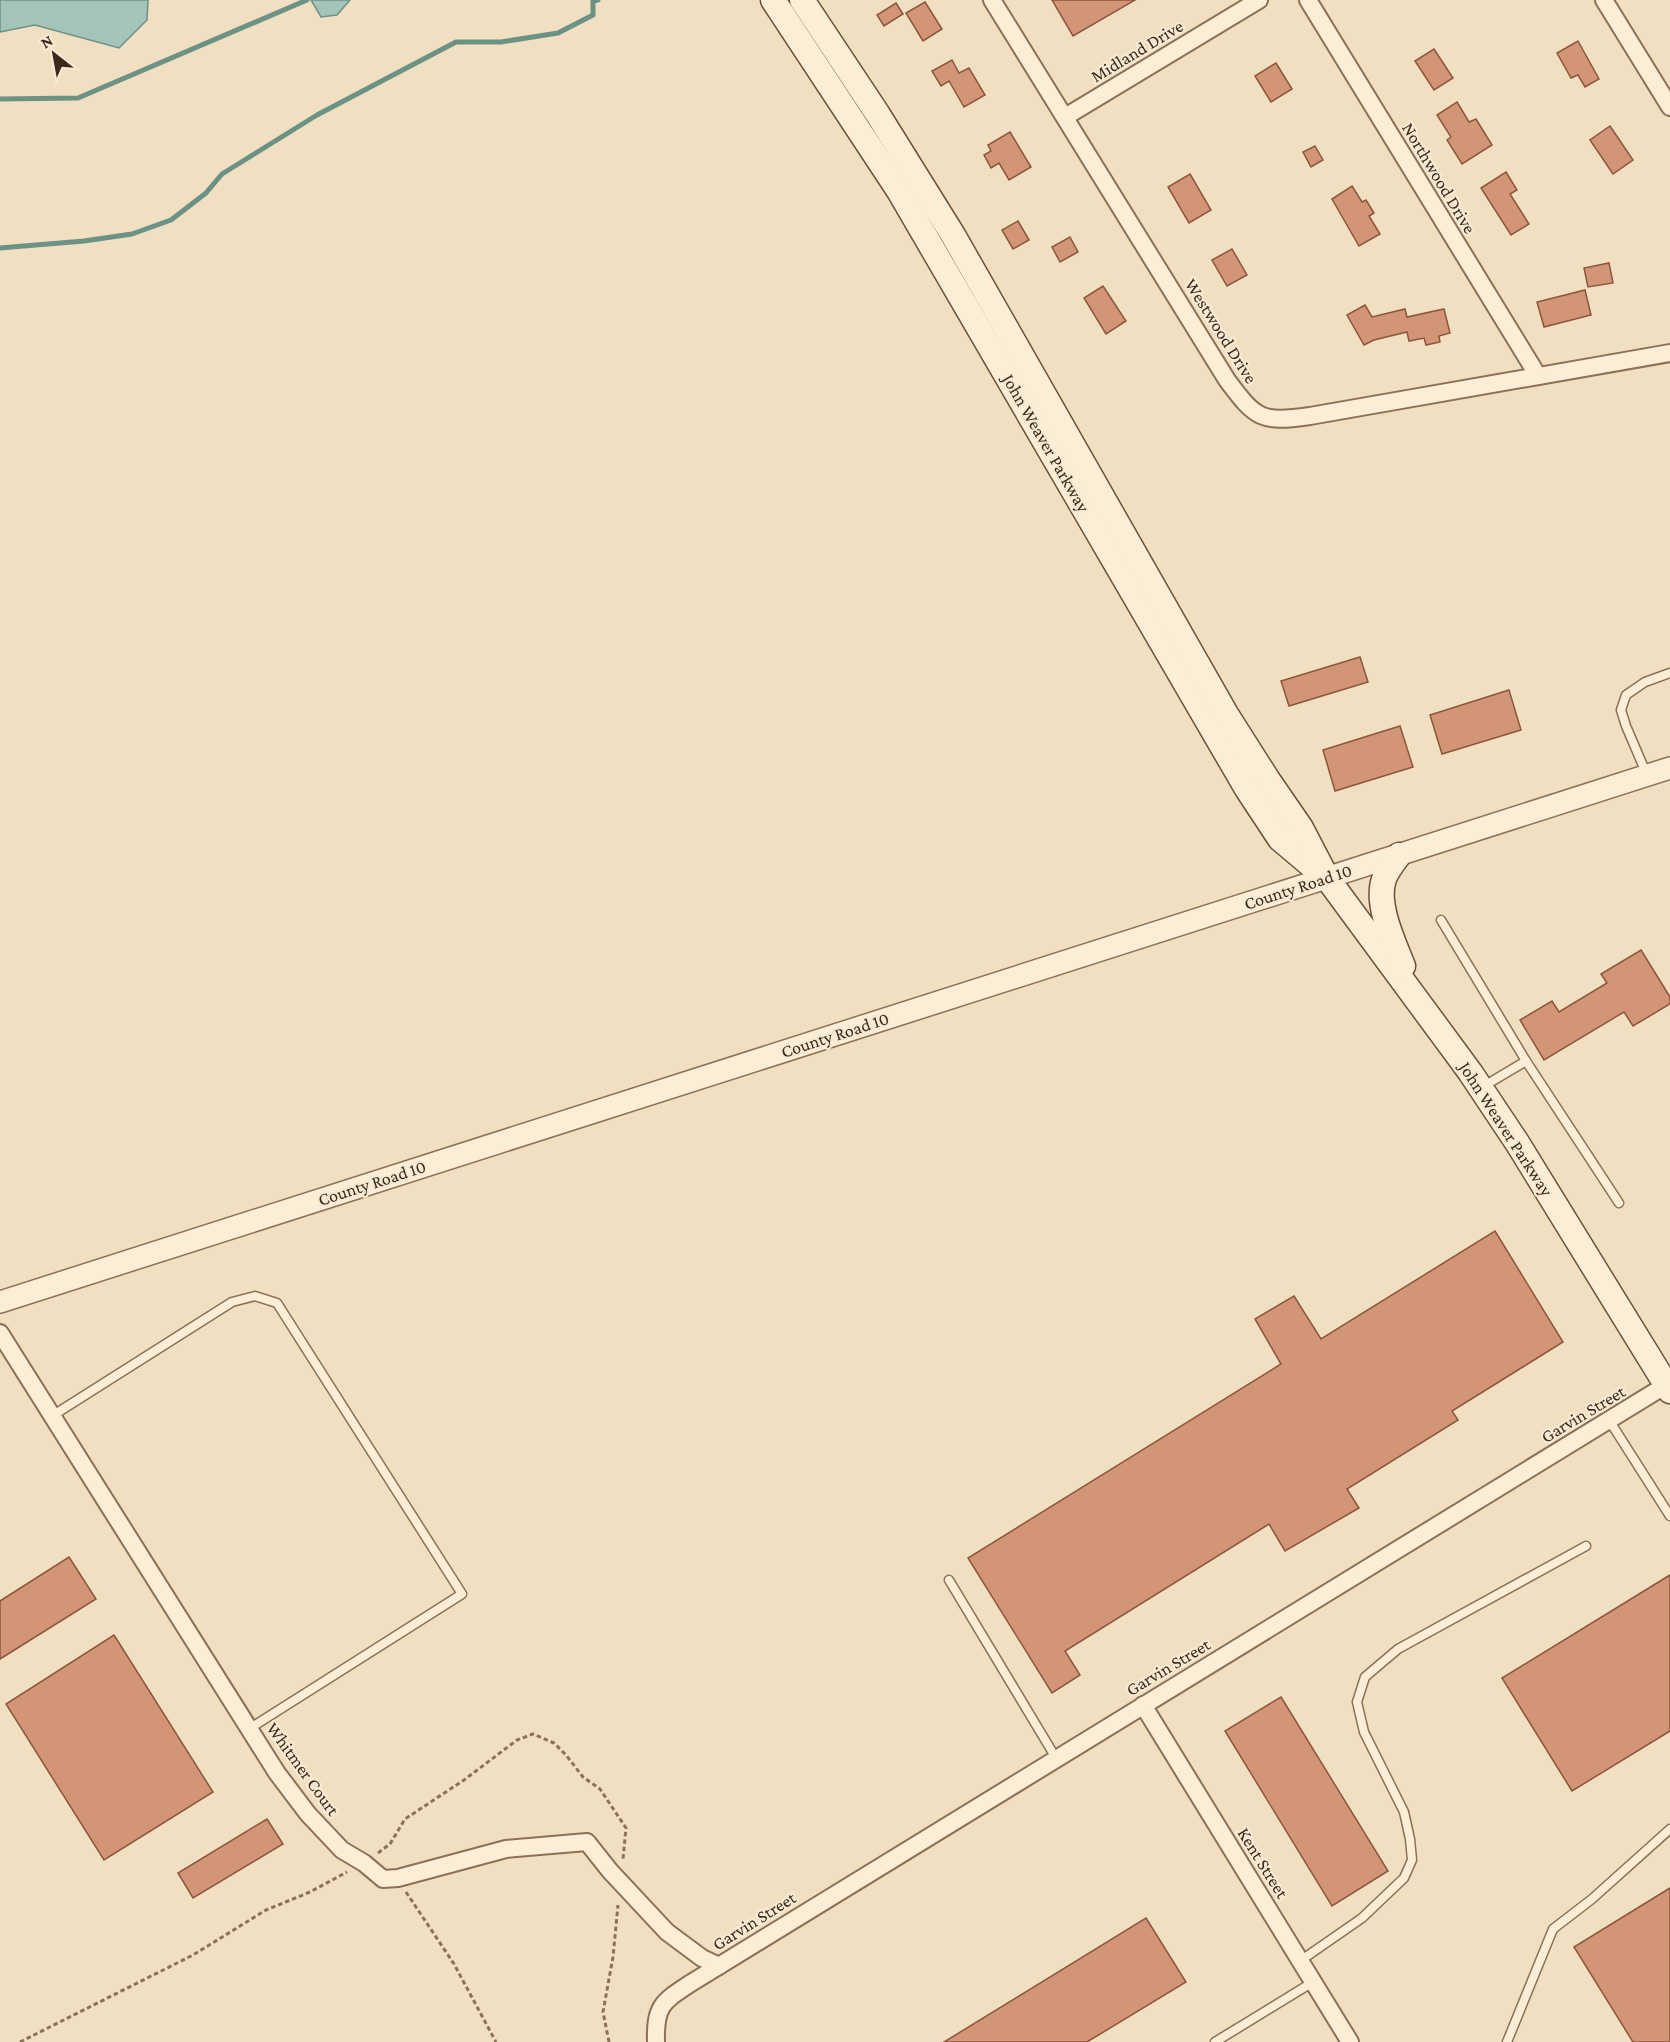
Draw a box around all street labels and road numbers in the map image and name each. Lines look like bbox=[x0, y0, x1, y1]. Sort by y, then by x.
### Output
street label: Midland Drive bbox=[1087, 16, 1187, 86]
street label: Northwood Drive bbox=[1398, 119, 1480, 237]
street label: Westwood Drive bbox=[1181, 275, 1261, 387]
street label: John Weaver Parkway bbox=[997, 369, 1094, 516]
street label: County Road 10 bbox=[1242, 860, 1354, 914]
street label: County Road 10 bbox=[779, 1008, 891, 1062]
street label: John Weaver Parkway bbox=[1454, 1056, 1557, 1200]
street label: County Road 10 bbox=[316, 1156, 428, 1210]
street label: Garvin Street bbox=[1537, 1381, 1630, 1447]
street label: Garvin Street bbox=[1122, 1634, 1215, 1700]
street label: Whitmer Court bbox=[262, 1718, 344, 1820]
street label: Kent Street bbox=[1234, 1824, 1293, 1903]
street label: Garvin Street bbox=[709, 1887, 800, 1954]

